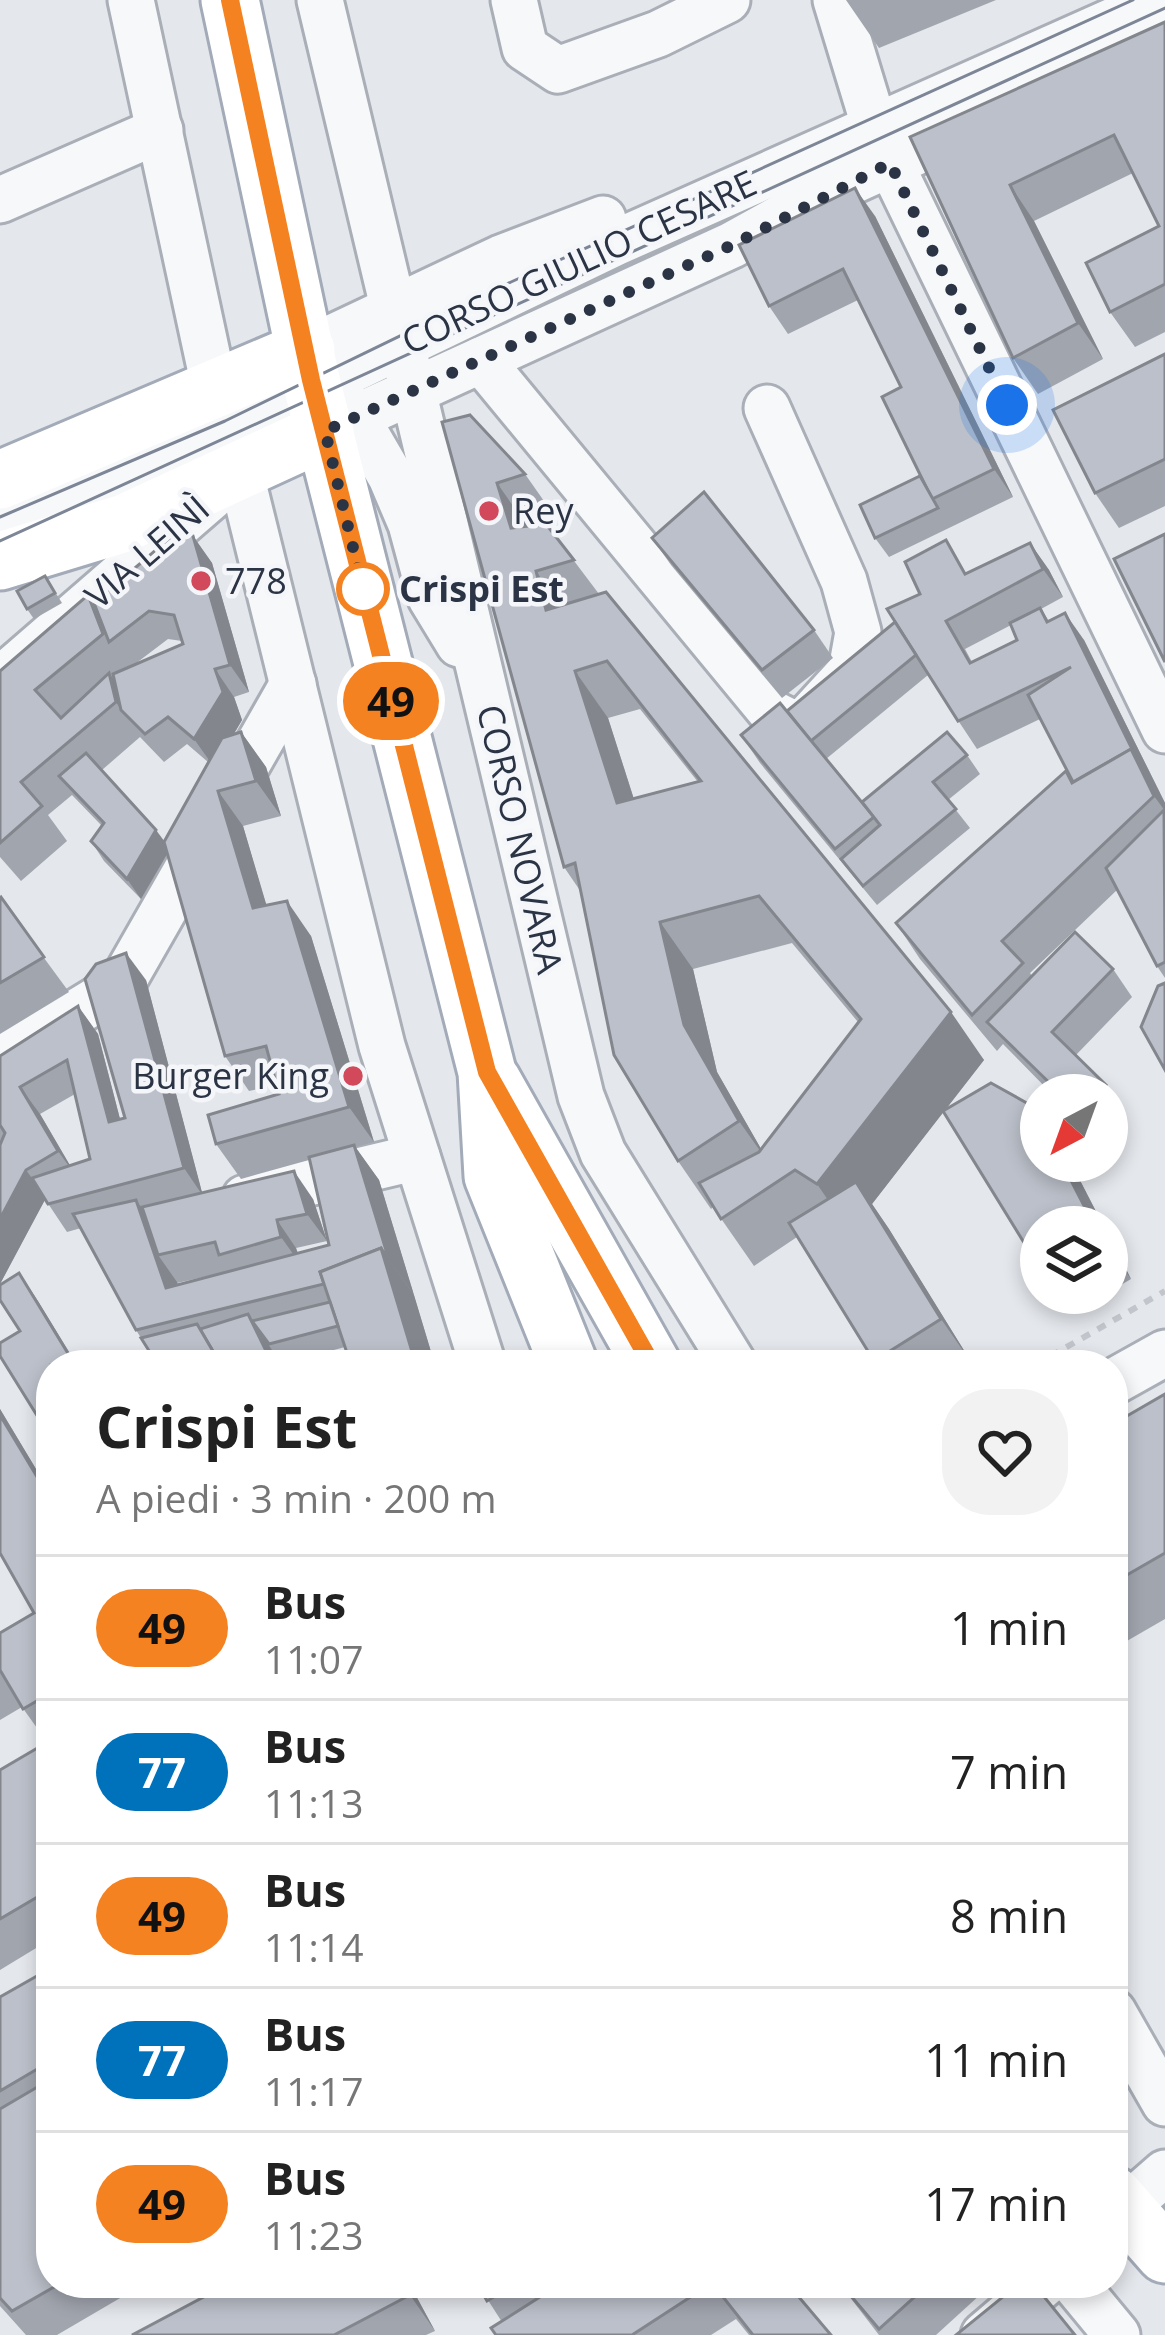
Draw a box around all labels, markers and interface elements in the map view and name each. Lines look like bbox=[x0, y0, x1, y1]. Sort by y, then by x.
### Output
street label: CORSO GIULIO CESARE bbox=[393, 158, 764, 365]
your location bbox=[977, 375, 1037, 435]
street label: VIA LEINÌ bbox=[74, 484, 219, 619]
place label: Rey bbox=[513, 486, 574, 535]
marker: Rey bbox=[476, 498, 502, 524]
place label: 778 bbox=[225, 556, 287, 605]
marker: Crispi Est bbox=[338, 564, 388, 614]
place label: Crispi Est bbox=[399, 564, 564, 613]
marker: 778 bbox=[188, 568, 214, 594]
line badge: 49 bbox=[337, 662, 445, 740]
text: 49 bbox=[367, 672, 415, 729]
street label: CORSO NOVARA bbox=[466, 700, 575, 978]
place label: Burger King bbox=[132, 1051, 329, 1100]
marker: Burger King bbox=[340, 1063, 366, 1089]
north arrow bbox=[1020, 1074, 1128, 1182]
map controls bbox=[1020, 1074, 1128, 1314]
button: layers bbox=[1020, 1206, 1128, 1314]
text: Crispi Est bbox=[96, 1387, 357, 1465]
button: heart bbox=[942, 1389, 1068, 1515]
text: A piedi · 3 min · 200 m bbox=[96, 1471, 497, 1524]
text: Bus bbox=[264, 1571, 346, 1632]
text: 1 min bbox=[950, 1597, 1068, 1658]
text: 49 bbox=[138, 1599, 186, 1656]
text: 11:07 bbox=[264, 1632, 363, 1685]
text: Bus bbox=[264, 1715, 346, 1776]
text: 7 min bbox=[950, 1741, 1068, 1802]
text: 77 bbox=[138, 1743, 186, 1800]
text: 11:13 bbox=[264, 1776, 363, 1829]
text: Bus bbox=[264, 1859, 346, 1920]
text: 8 min bbox=[950, 1885, 1068, 1946]
text: 49 bbox=[138, 1887, 186, 1944]
text: 11:14 bbox=[264, 1920, 363, 1973]
text: Bus bbox=[264, 2003, 346, 2064]
text: 11 min bbox=[924, 2029, 1068, 2090]
text: 77 bbox=[138, 2031, 186, 2088]
text: 11:17 bbox=[264, 2064, 363, 2117]
text: Bus bbox=[264, 2147, 346, 2208]
text: 17 min bbox=[924, 2173, 1068, 2234]
text: 49 bbox=[138, 2175, 186, 2232]
text: 11:23 bbox=[264, 2208, 363, 2261]

